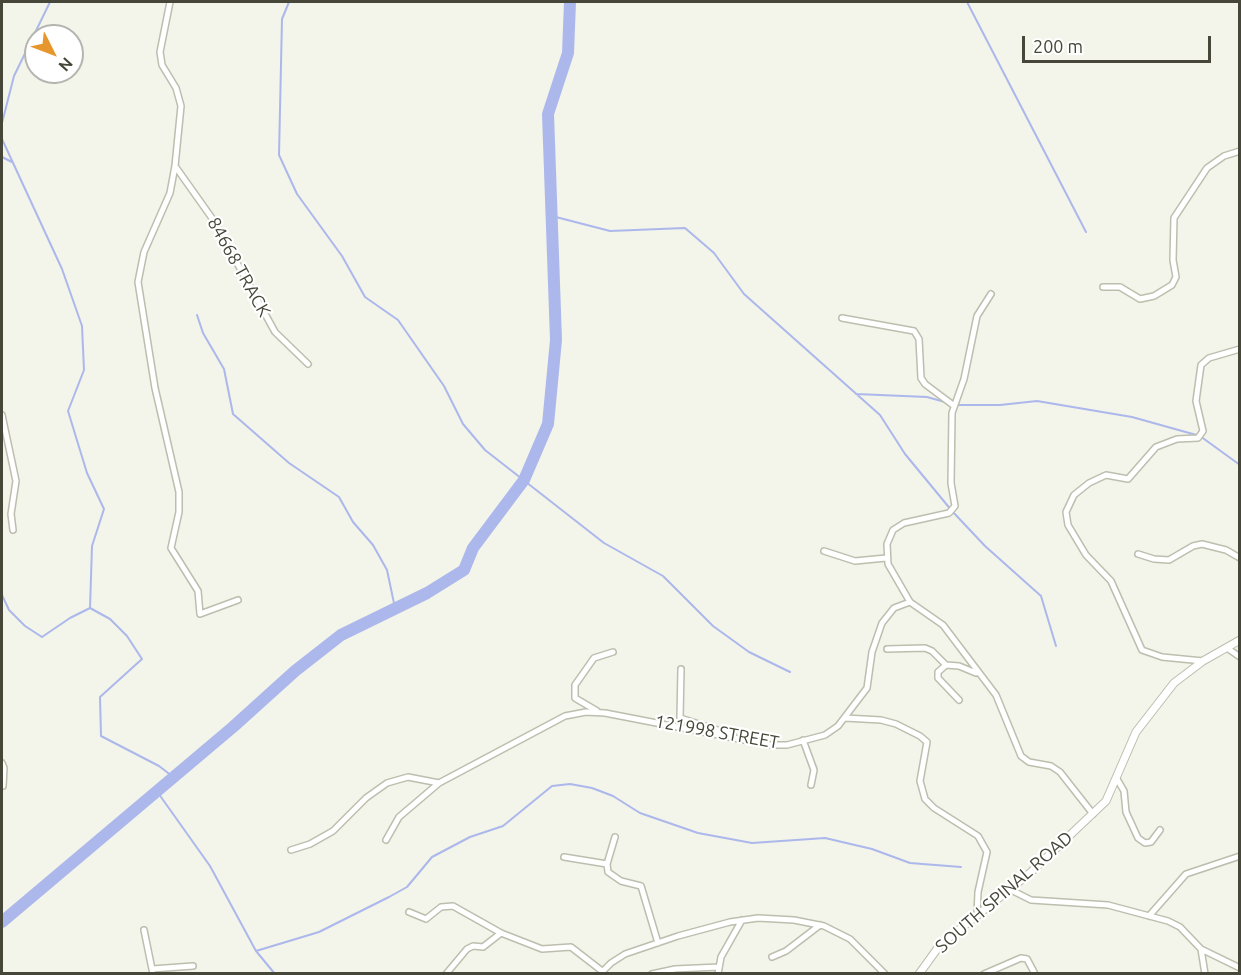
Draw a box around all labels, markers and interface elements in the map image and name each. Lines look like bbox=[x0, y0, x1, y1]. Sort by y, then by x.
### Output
north arrow bbox=[24, 24, 84, 84]
scale bar bbox=[1025, 24, 1214, 62]
text: 200 m bbox=[1033, 36, 1083, 56]
text: N bbox=[55, 54, 77, 75]
street label: 84668 TRACK bbox=[203, 214, 275, 320]
street label: 121998 STREET bbox=[653, 710, 781, 754]
street label: SOUTH SPINAL ROAD bbox=[931, 827, 1077, 957]

